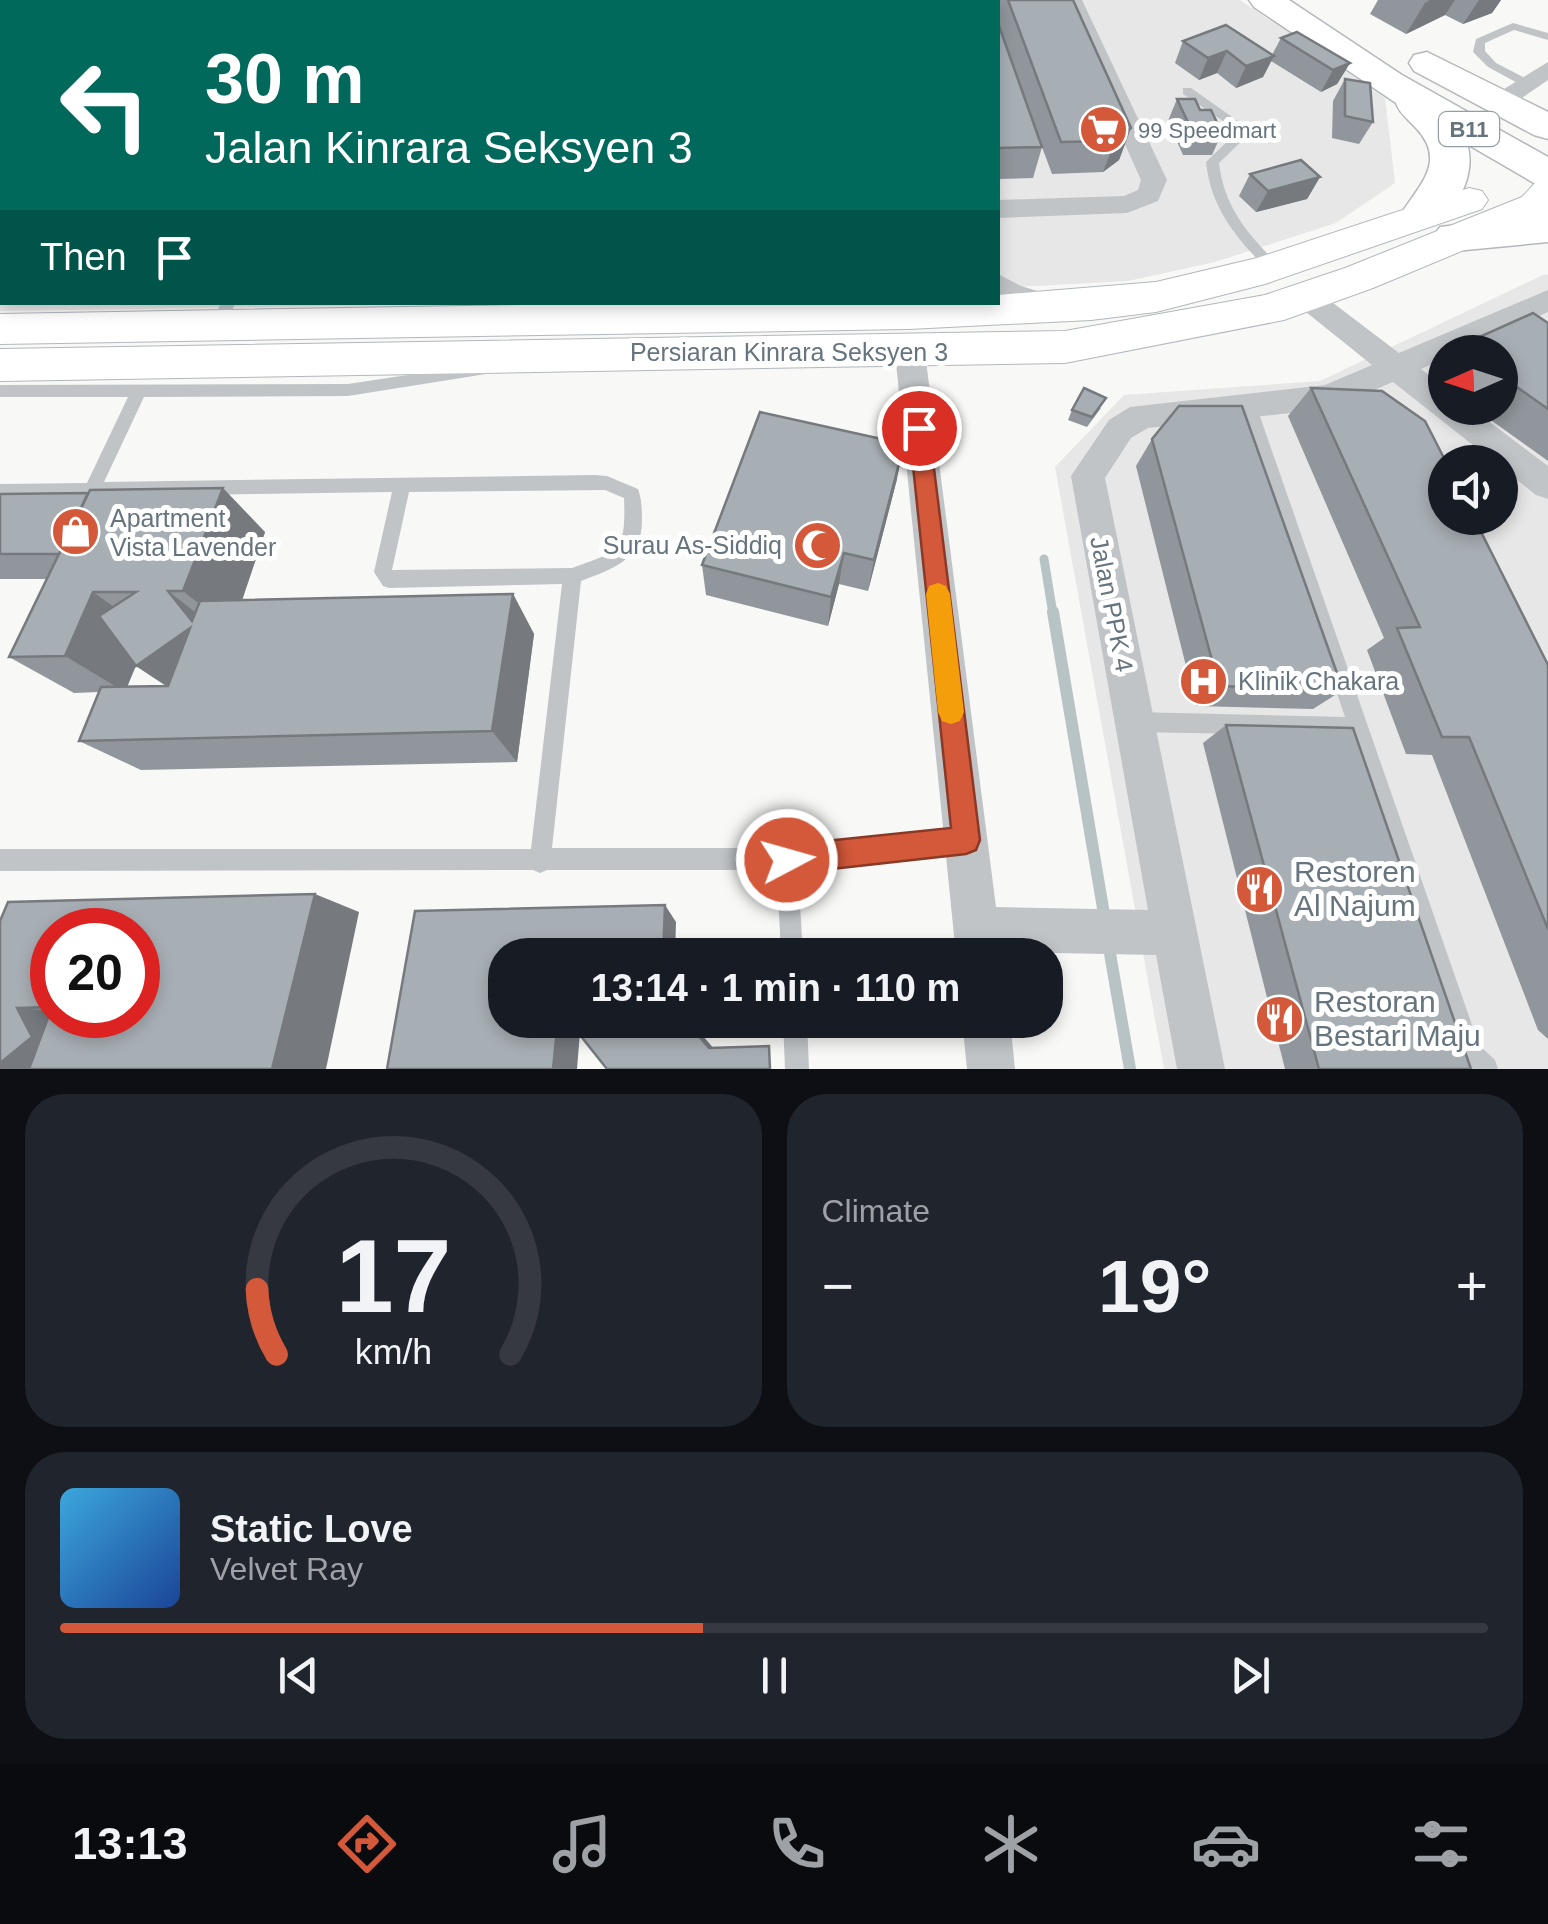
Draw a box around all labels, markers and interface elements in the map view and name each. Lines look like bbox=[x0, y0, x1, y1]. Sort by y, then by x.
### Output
icon: left bbox=[40, 40, 170, 170]
text: 30 m bbox=[205, 40, 365, 118]
supermarket icon: 99 Speedmart bbox=[1077, 104, 1129, 156]
road number: B11 bbox=[1439, 112, 1499, 146]
place label: 99 Speedmart bbox=[1138, 118, 1276, 143]
text: Jalan Kinrara Seksyen 3 bbox=[205, 122, 693, 173]
icon: arrive bbox=[147, 230, 202, 285]
text: Then bbox=[40, 236, 127, 278]
north arrow bbox=[1428, 335, 1518, 425]
map controls bbox=[1428, 335, 1518, 535]
street label: Persiaran Kinrara Seksyen 3 bbox=[630, 338, 948, 366]
pin bbox=[877, 386, 962, 471]
icon: arrive bbox=[892, 401, 947, 456]
button: sound bbox=[1428, 445, 1518, 535]
place label: Apartment Vista Lavender bbox=[110, 504, 276, 561]
shop icon: Apartment Vista Lavender bbox=[49, 506, 101, 558]
mosque icon: Surau As-Siddiq bbox=[791, 519, 843, 571]
place label: Surau As-Siddiq bbox=[603, 531, 782, 559]
street label: Jalan PPK 4 bbox=[1085, 534, 1139, 674]
hospital icon: Klinik Chakara bbox=[1177, 655, 1229, 707]
place label: Klinik Chakara bbox=[1238, 667, 1399, 695]
position arrow bbox=[735, 808, 839, 912]
place label: Restoren Al Najum bbox=[1294, 855, 1416, 922]
restaurant icon: Restoren Al Najum bbox=[1233, 863, 1285, 915]
speed limit sign: 20 bbox=[30, 908, 160, 1038]
text: 13:14 · 1 min · 110 m bbox=[591, 967, 960, 1009]
place label: Restoran Bestari Maju bbox=[1314, 985, 1481, 1052]
restaurant icon: Restoran Bestari Maju bbox=[1253, 993, 1305, 1045]
text: Climate bbox=[822, 1193, 930, 1229]
text: 17 bbox=[335, 1218, 451, 1334]
text: 19° bbox=[1098, 1244, 1211, 1328]
text: − bbox=[822, 1255, 854, 1317]
text: + bbox=[1456, 1255, 1488, 1317]
text: km/h bbox=[355, 1332, 432, 1372]
text: Static Love bbox=[210, 1508, 413, 1550]
text: Velvet Ray bbox=[210, 1551, 363, 1587]
icon: previous bbox=[271, 1648, 326, 1703]
icon: pause bbox=[747, 1648, 802, 1703]
icon: next bbox=[1223, 1648, 1278, 1703]
icon: directions bbox=[332, 1809, 402, 1879]
icon: music bbox=[547, 1809, 617, 1879]
icon: phone bbox=[762, 1809, 832, 1879]
icon: climate bbox=[976, 1809, 1046, 1879]
icon: car bbox=[1191, 1809, 1261, 1879]
icon: filters bbox=[1406, 1809, 1476, 1879]
text: 13:13 bbox=[72, 1818, 187, 1869]

